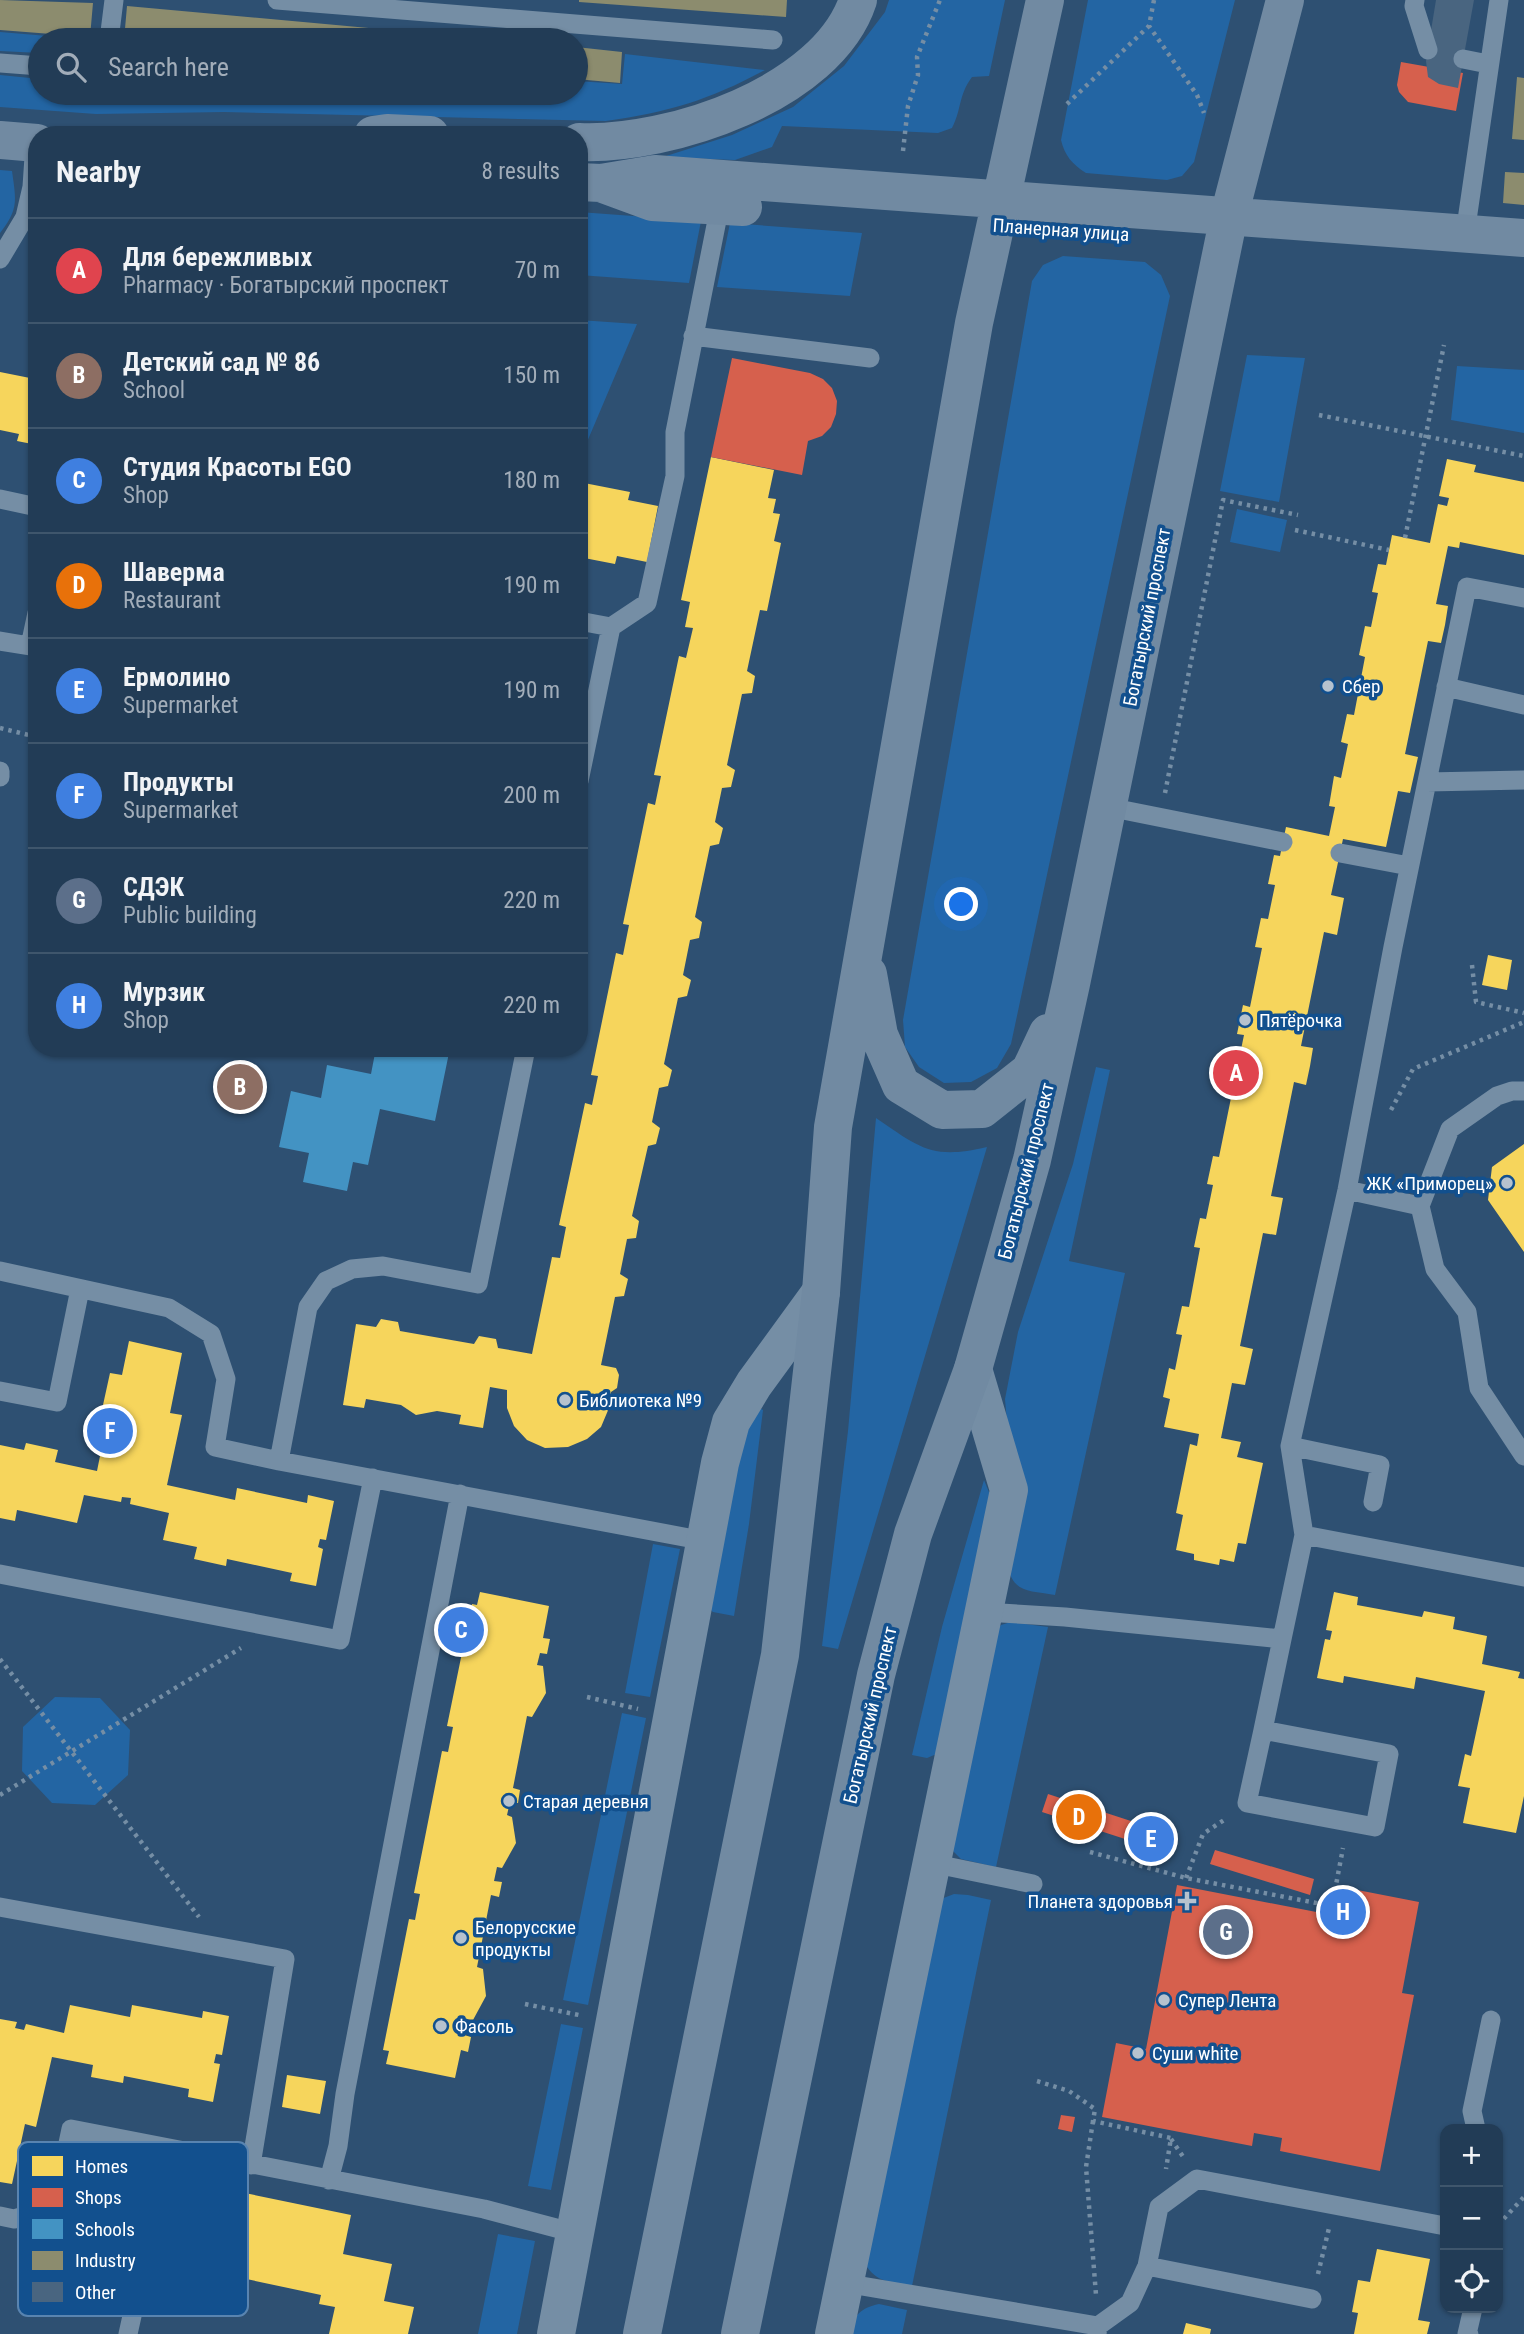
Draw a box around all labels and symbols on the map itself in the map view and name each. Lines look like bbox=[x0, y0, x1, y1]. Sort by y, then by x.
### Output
street label: Планерная улица bbox=[992, 214, 1130, 246]
street label: Богатырский проспект bbox=[1118, 526, 1176, 708]
place label: Сбер bbox=[1342, 675, 1380, 698]
marker: Сбер bbox=[1320, 678, 1336, 694]
your location bbox=[944, 887, 978, 921]
place label: Пятёрочка bbox=[1259, 1009, 1342, 1032]
marker: Пятёрочка bbox=[1237, 1012, 1253, 1028]
pin: A bbox=[1213, 1047, 1259, 1099]
pin: B bbox=[217, 1061, 263, 1113]
street label: Богатырский проспект bbox=[993, 1080, 1059, 1262]
place label: ЖК «Приморец» bbox=[1366, 1172, 1493, 1195]
marker: ЖК «Приморец» bbox=[1499, 1175, 1515, 1191]
place label: Библиотека №9 bbox=[579, 1389, 702, 1412]
marker: Библиотека №9 bbox=[557, 1392, 573, 1408]
pin: F bbox=[87, 1405, 133, 1457]
pin: C bbox=[438, 1604, 484, 1656]
street label: Богатырский проспект bbox=[838, 1624, 902, 1806]
place label: Старая деревня bbox=[523, 1790, 649, 1813]
pin: D bbox=[1056, 1791, 1102, 1843]
marker: Старая деревня bbox=[501, 1793, 517, 1809]
pin: E bbox=[1128, 1813, 1174, 1865]
pin: H bbox=[1320, 1886, 1366, 1938]
place label: Планета здоровья bbox=[1028, 1890, 1173, 1913]
marker: Планета здоровья bbox=[1179, 1893, 1195, 1909]
pin: G bbox=[1203, 1906, 1249, 1958]
place label: Белорусские продукты bbox=[475, 1916, 576, 1961]
marker: Белорусские продукты bbox=[453, 1930, 469, 1946]
place label: Супер Лента bbox=[1178, 1989, 1276, 2012]
marker: Супер Лента bbox=[1156, 1992, 1172, 2008]
place label: Фасоль bbox=[455, 2015, 514, 2038]
marker: Фасоль bbox=[433, 2018, 449, 2034]
place label: Суши white bbox=[1152, 2042, 1239, 2065]
marker: Суши white bbox=[1130, 2045, 1146, 2061]
legend bbox=[18, 2142, 248, 2316]
text: Homes bbox=[75, 2155, 128, 2178]
text: Shops bbox=[75, 2186, 122, 2209]
text: Schools bbox=[75, 2218, 135, 2241]
text: Industry bbox=[75, 2249, 136, 2272]
text: Other bbox=[75, 2281, 116, 2304]

